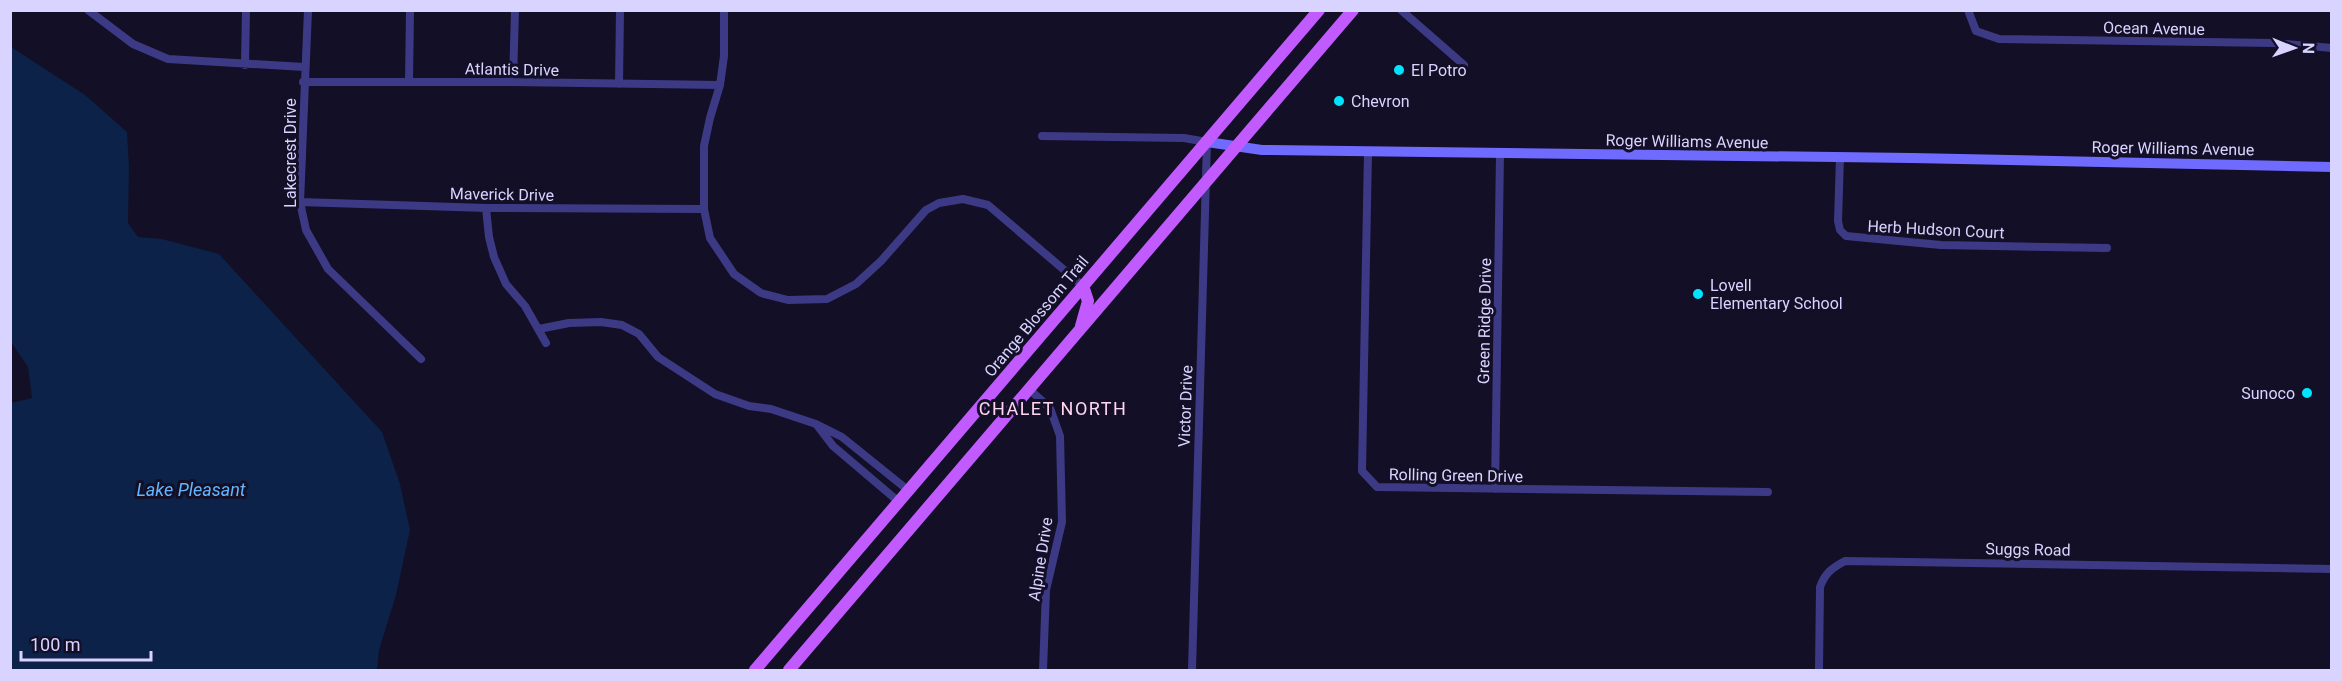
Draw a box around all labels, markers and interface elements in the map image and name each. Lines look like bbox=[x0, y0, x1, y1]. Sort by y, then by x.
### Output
street label: Ocean Avenue bbox=[2103, 18, 2205, 39]
north arrow bbox=[2264, 18, 2324, 78]
text: N bbox=[2299, 42, 2318, 54]
street label: Atlantis Drive bbox=[465, 59, 559, 80]
place label: El Potro bbox=[1411, 61, 1467, 80]
marker: El Potro bbox=[1392, 63, 1406, 77]
place label: Chevron bbox=[1351, 92, 1410, 111]
marker: Chevron bbox=[1332, 94, 1346, 108]
street label: Lakecrest Drive bbox=[281, 98, 300, 208]
street label: Roger Williams Avenue bbox=[1605, 131, 1769, 152]
street label: Roger Williams Avenue bbox=[2091, 138, 2255, 159]
street label: Maverick Drive bbox=[450, 184, 554, 205]
street label: Herb Hudson Court bbox=[1867, 216, 2005, 243]
street label: Orange Blossom Trail bbox=[980, 252, 1093, 381]
street label: Green Ridge Drive bbox=[1474, 258, 1495, 384]
place label: Lovell Elementary School bbox=[1710, 276, 1843, 313]
marker: Lovell Elementary School bbox=[1691, 287, 1705, 301]
street label: Victor Drive bbox=[1175, 365, 1196, 447]
place label: Sunoco bbox=[2241, 384, 2295, 403]
marker: Sunoco bbox=[2300, 386, 2314, 400]
district label: CHALET NORTH bbox=[979, 398, 1127, 419]
street label: Rolling Green Drive bbox=[1389, 465, 1523, 486]
water label: Lake Pleasant bbox=[136, 479, 246, 500]
street label: Alpine Drive bbox=[1025, 516, 1056, 602]
street label: Suggs Road bbox=[1985, 539, 2071, 560]
scale bar bbox=[21, 624, 152, 662]
text: 100 m bbox=[30, 634, 81, 655]

